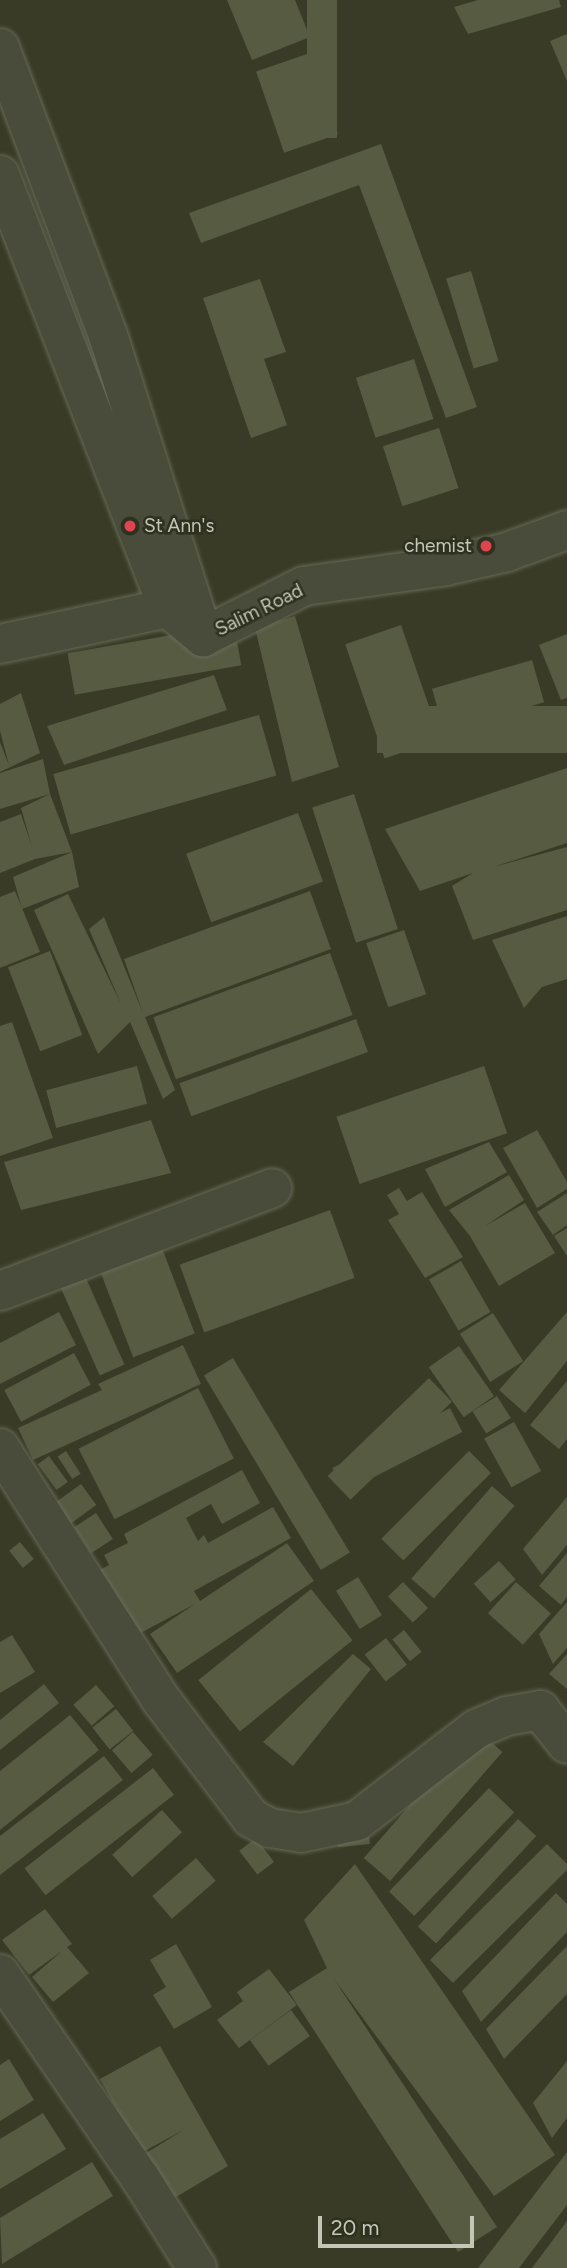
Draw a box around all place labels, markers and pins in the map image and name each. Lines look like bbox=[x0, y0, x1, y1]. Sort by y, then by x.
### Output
place label: St Ann's bbox=[144, 515, 214, 537]
marker: St Ann's bbox=[122, 518, 138, 534]
place label: chemist bbox=[404, 535, 472, 557]
marker: chemist bbox=[478, 538, 494, 554]

